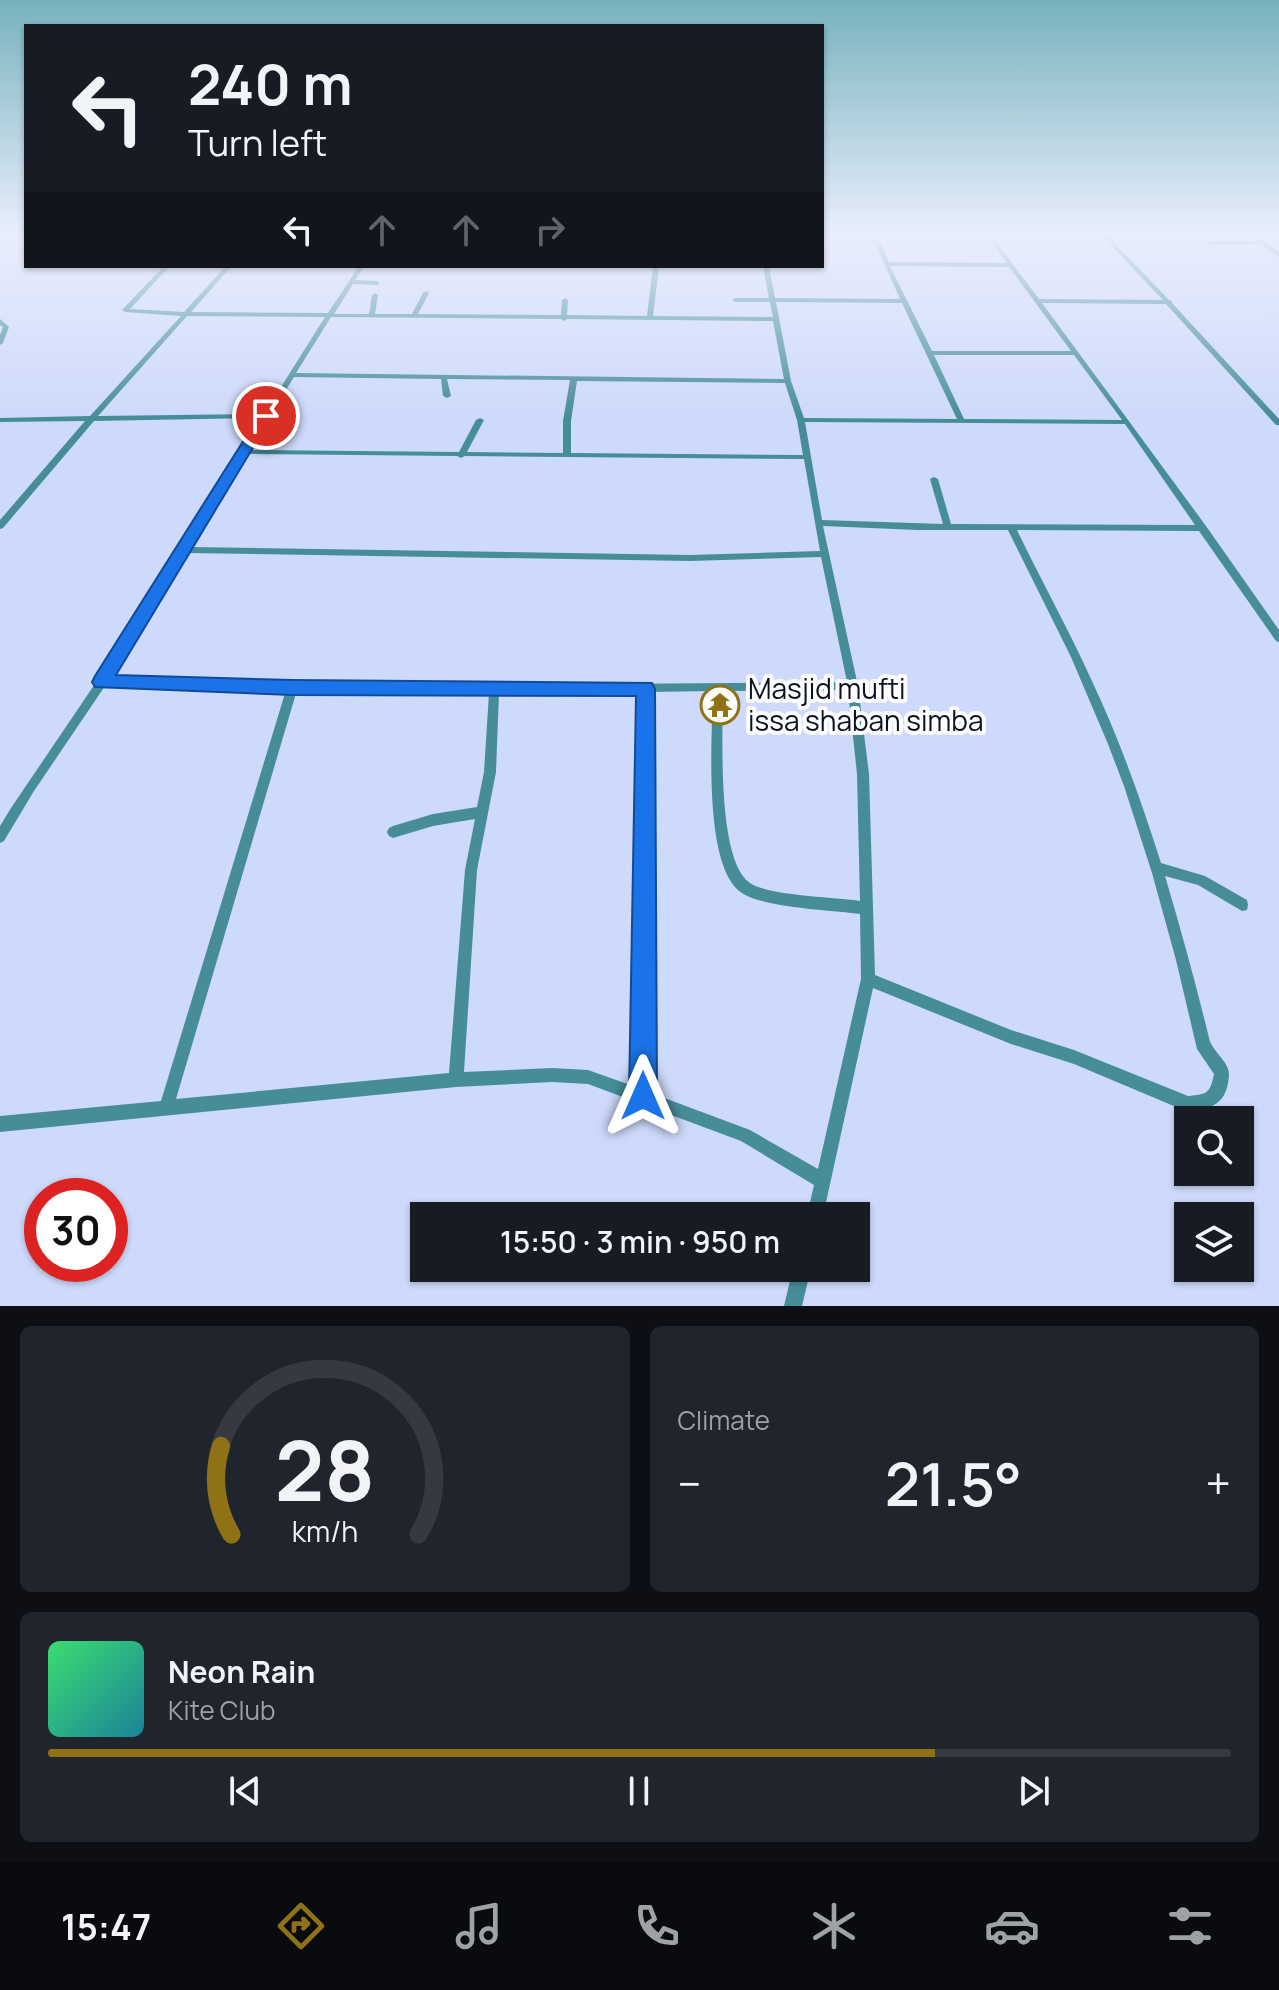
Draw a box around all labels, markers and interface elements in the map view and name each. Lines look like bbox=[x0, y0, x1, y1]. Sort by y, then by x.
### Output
text: 240 m bbox=[188, 45, 353, 122]
icon: left bbox=[56, 56, 160, 160]
text: Turn left bbox=[188, 118, 327, 167]
icon: left bbox=[276, 208, 320, 252]
icon: ahead bbox=[360, 208, 404, 252]
icon: ahead bbox=[444, 208, 488, 252]
icon: right bbox=[528, 208, 572, 252]
pin bbox=[232, 382, 300, 450]
icon: arrive bbox=[244, 394, 288, 438]
place label: Masjid mufti issa shaban simba bbox=[748, 669, 983, 739]
temple icon: Masjid mufti issa shaban simba bbox=[699, 684, 741, 726]
position arrow bbox=[601, 1054, 685, 1138]
map controls bbox=[1174, 1106, 1254, 1282]
button: search bbox=[1174, 1106, 1254, 1186]
speed limit sign: 30 bbox=[24, 1178, 128, 1282]
button: layers bbox=[1174, 1202, 1254, 1282]
text: 15:50 · 3 min · 950 m bbox=[500, 1221, 780, 1262]
text: Climate bbox=[678, 1402, 770, 1438]
text: 28 bbox=[274, 1412, 375, 1526]
text: 21.5° bbox=[885, 1442, 1022, 1524]
text: − bbox=[678, 1453, 701, 1513]
text: + bbox=[1206, 1453, 1231, 1513]
text: km/h bbox=[292, 1512, 358, 1551]
text: Neon Rain bbox=[168, 1651, 315, 1692]
text: Kite Club bbox=[168, 1692, 275, 1728]
icon: previous bbox=[223, 1769, 267, 1813]
icon: pause bbox=[617, 1769, 661, 1813]
icon: next bbox=[1012, 1769, 1056, 1813]
icon: directions bbox=[273, 1898, 329, 1954]
icon: music bbox=[451, 1898, 507, 1954]
icon: phone bbox=[629, 1898, 685, 1954]
icon: climate bbox=[806, 1898, 862, 1954]
icon: car bbox=[984, 1898, 1040, 1954]
icon: filters bbox=[1162, 1898, 1218, 1954]
text: 15:47 bbox=[61, 1902, 151, 1951]

